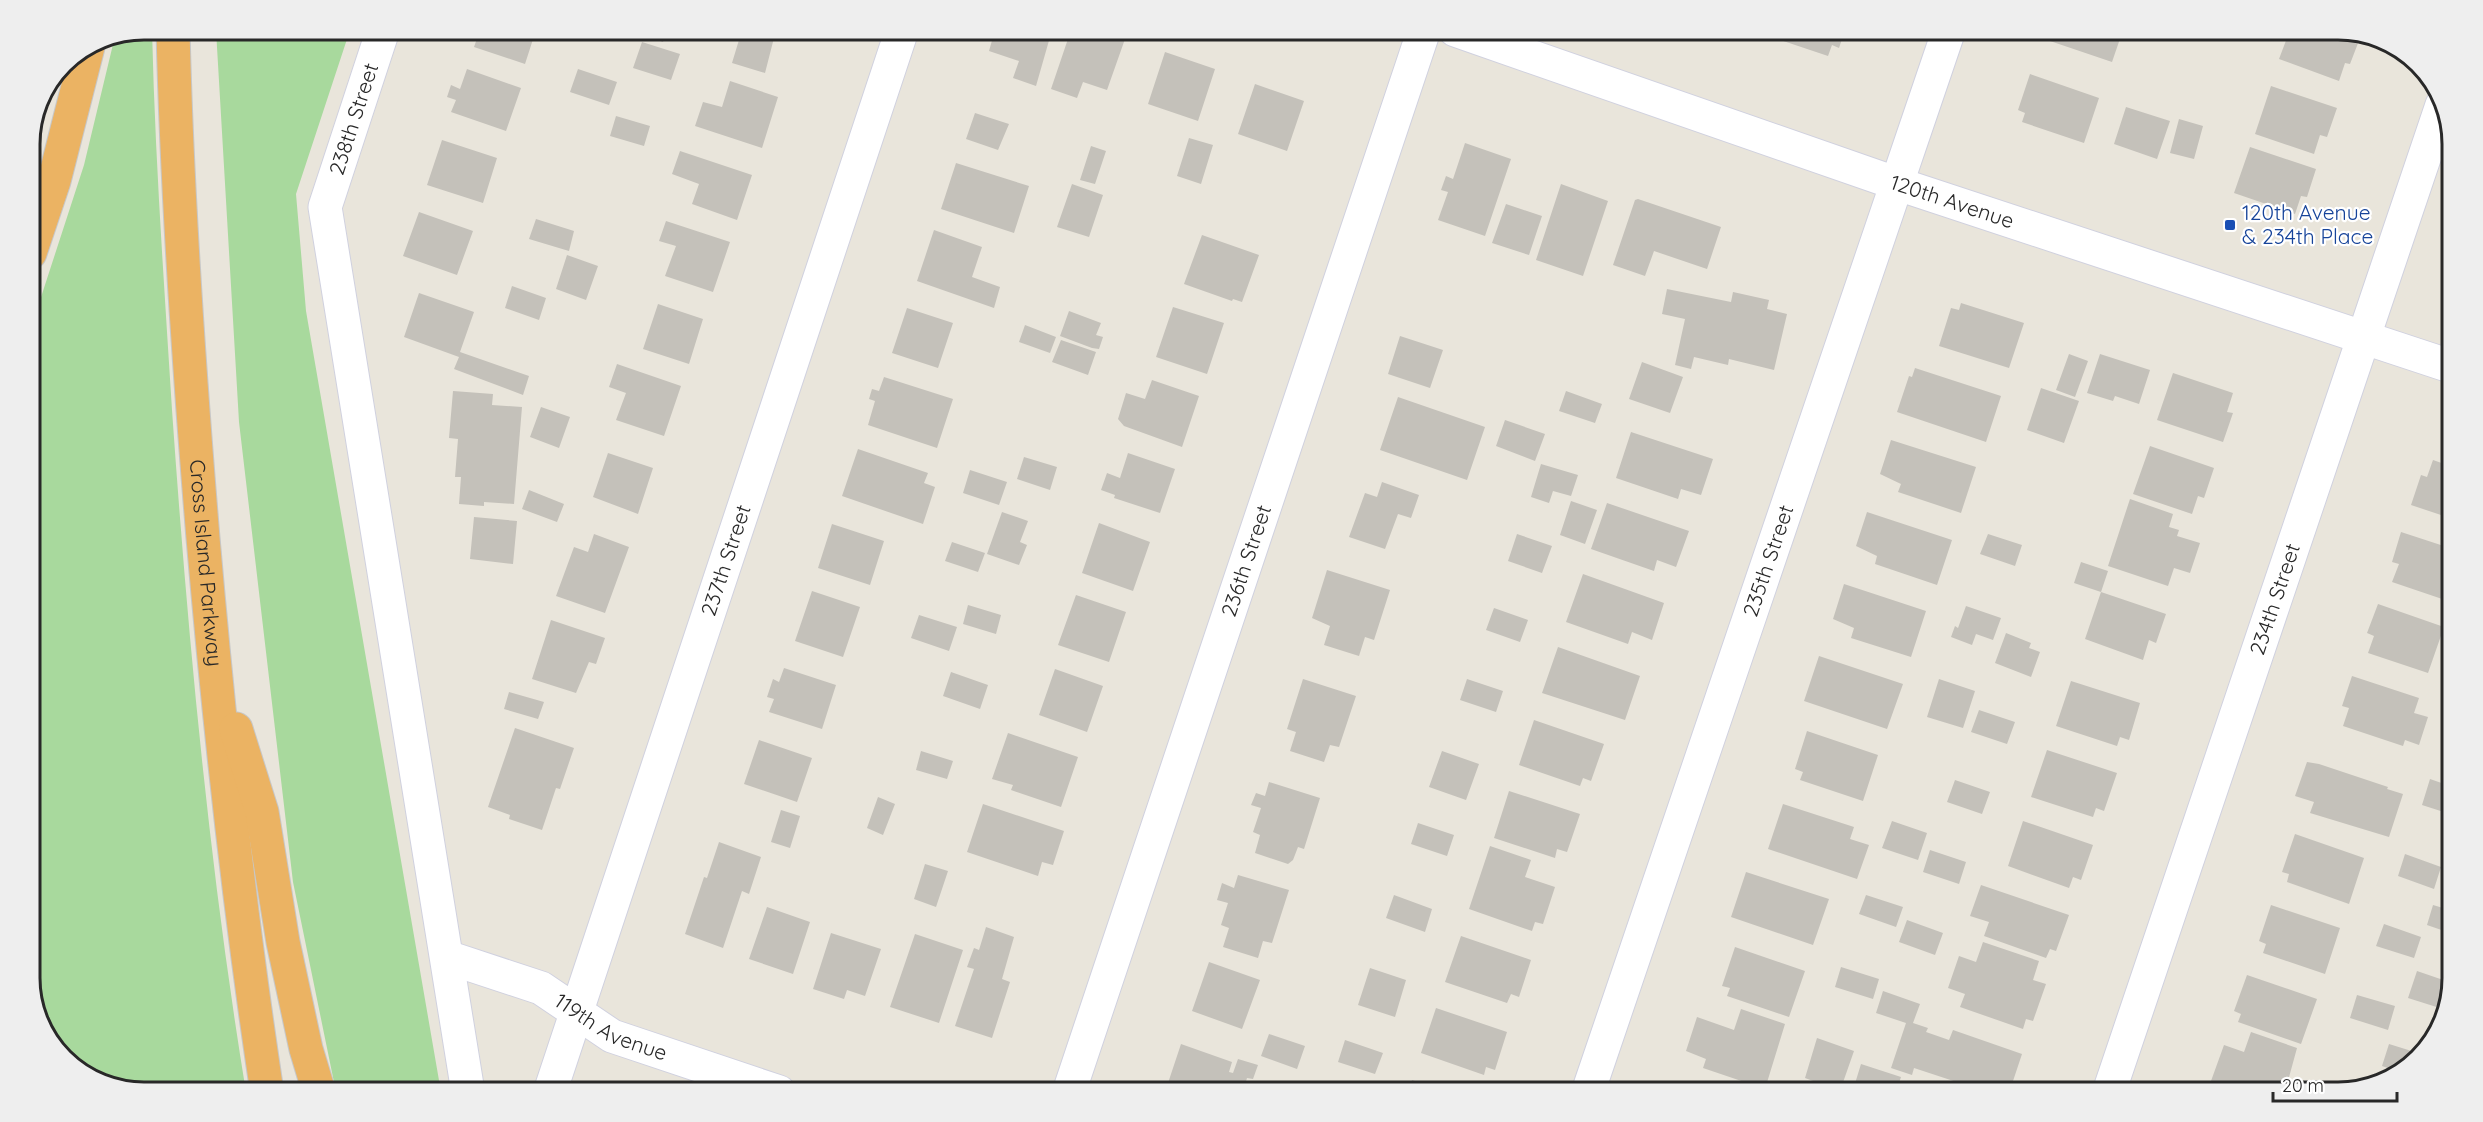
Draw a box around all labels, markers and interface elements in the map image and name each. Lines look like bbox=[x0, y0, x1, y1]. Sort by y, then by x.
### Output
street label: 238th Street bbox=[323, 59, 383, 178]
street label: 120th Avenue bbox=[1887, 168, 2018, 233]
place label: 120th Avenue & 234th Place bbox=[2242, 199, 2373, 249]
marker: 120th Avenue & 234th Place bbox=[2223, 218, 2237, 232]
street label: Cross Island Parkway bbox=[185, 458, 229, 668]
street label: 237th Street bbox=[695, 501, 756, 619]
street label: 236th Street bbox=[1215, 501, 1276, 620]
street label: 235th Street bbox=[1737, 501, 1799, 620]
street label: 234th Street bbox=[2243, 540, 2305, 658]
street label: 119th Avenue bbox=[550, 987, 671, 1066]
scale bar bbox=[2273, 1065, 2398, 1103]
text: 20 m bbox=[2282, 1074, 2324, 1097]

